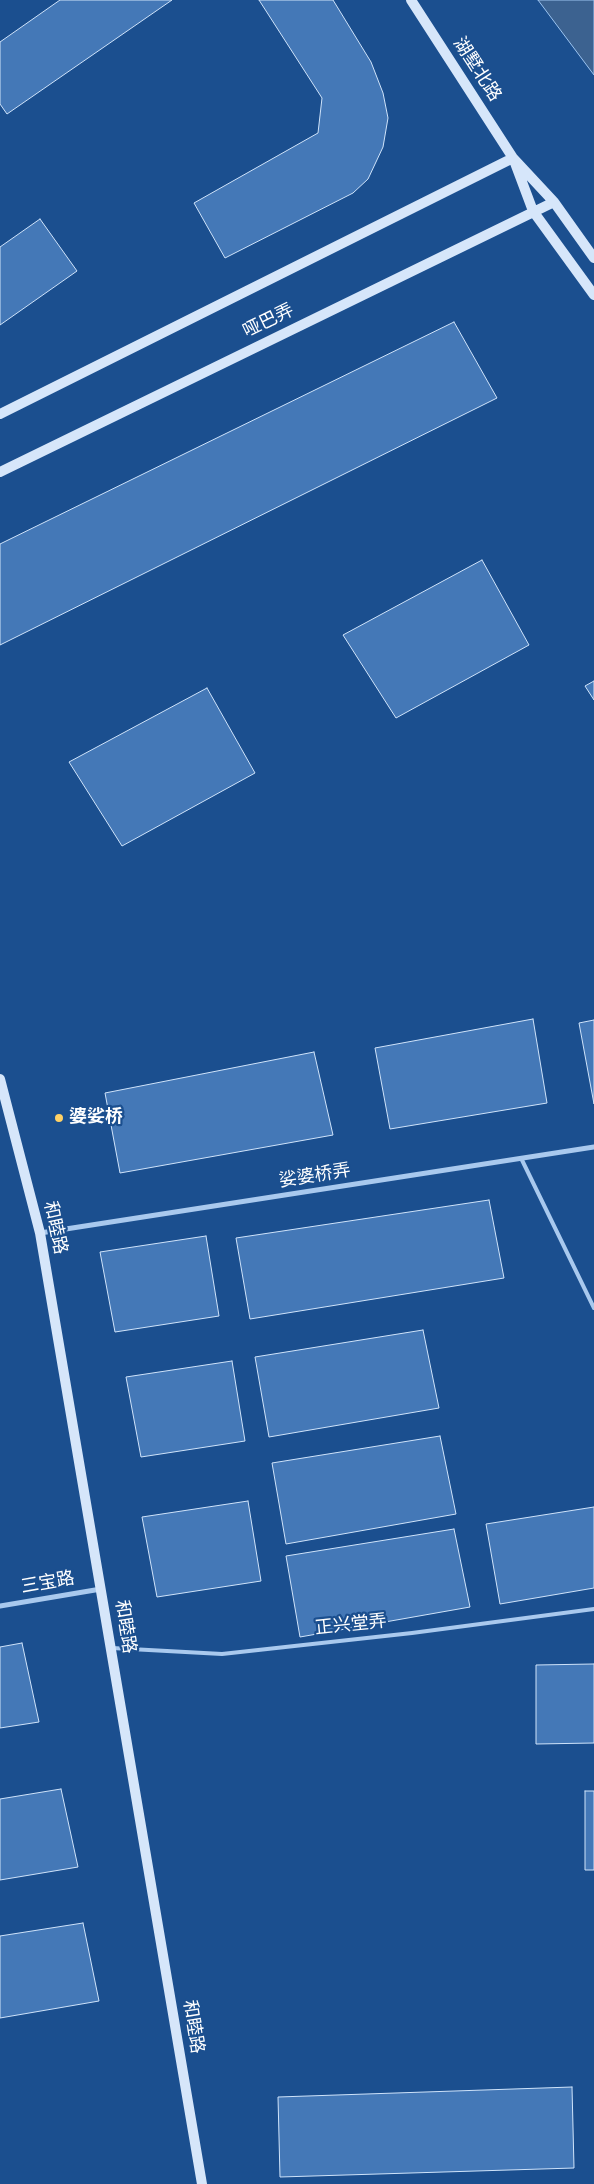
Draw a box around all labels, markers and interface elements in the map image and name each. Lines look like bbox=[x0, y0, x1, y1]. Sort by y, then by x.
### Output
street label: 湖墅北路 bbox=[447, 34, 505, 106]
street label: 哑巴弄 bbox=[240, 300, 298, 344]
place label: 婆娑桥 bbox=[69, 1107, 123, 1129]
marker: 婆娑桥 bbox=[53, 1112, 65, 1124]
street label: 娑婆桥弄 bbox=[278, 1161, 352, 1193]
street label: 和睦路 bbox=[38, 1199, 70, 1257]
street label: 三宝路 bbox=[20, 1569, 76, 1599]
street label: 和睦路 bbox=[109, 1599, 139, 1655]
street label: 正兴堂弄 bbox=[314, 1611, 388, 1641]
street label: 和睦路 bbox=[177, 1999, 207, 2055]

